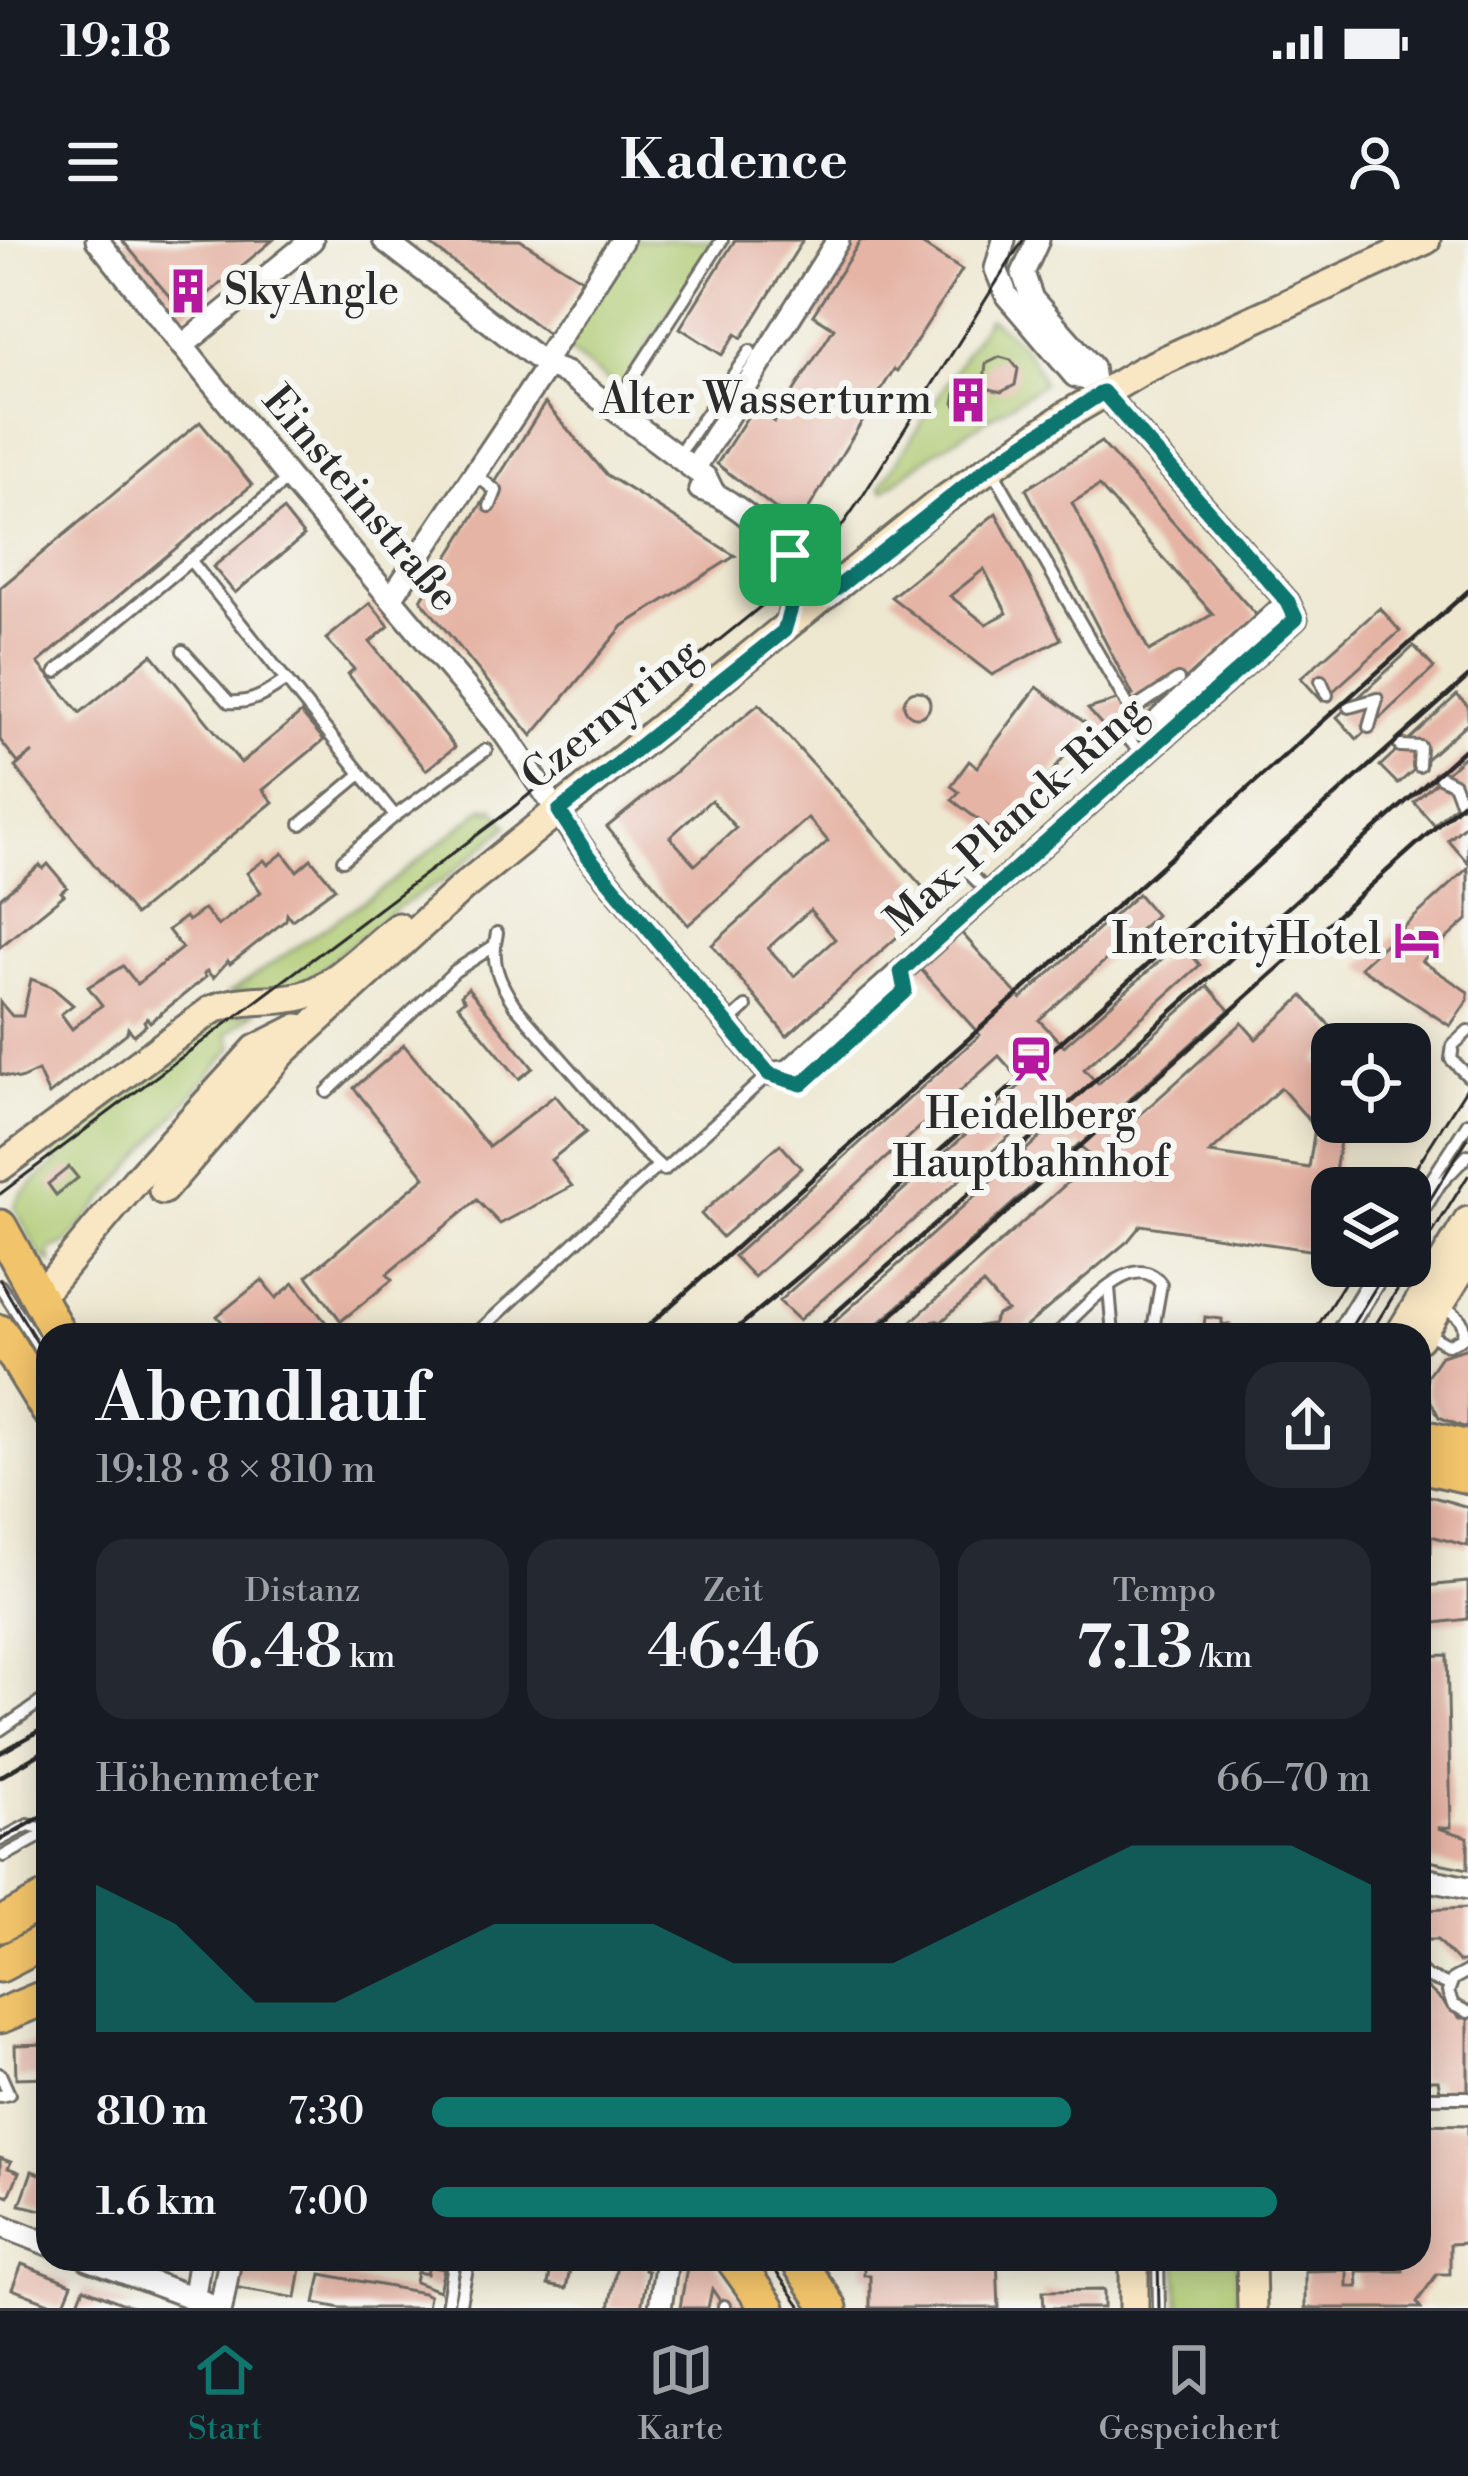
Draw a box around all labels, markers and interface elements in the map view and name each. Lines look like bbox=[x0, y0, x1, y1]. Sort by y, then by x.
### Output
text: 19:18 bbox=[60, 14, 171, 71]
text: Kadence bbox=[620, 128, 848, 196]
icon: menu bbox=[60, 129, 126, 195]
icon: person bbox=[1342, 129, 1408, 195]
place label: SkyAngle bbox=[224, 265, 399, 319]
building icon: SkyAngle bbox=[163, 266, 213, 316]
place label: Alter Wasserturm bbox=[599, 374, 932, 427]
street label: Einsteinstraße bbox=[250, 375, 470, 623]
building icon: Alter Wasserturm bbox=[943, 375, 993, 425]
pin bbox=[739, 504, 841, 606]
icon: arrive bbox=[757, 522, 823, 588]
street label: Czernyring bbox=[511, 627, 712, 804]
street label: Max-Planck-Ring bbox=[875, 685, 1158, 948]
place label: IntercityHotel bbox=[1112, 914, 1381, 968]
hotel icon: IntercityHotel bbox=[1392, 915, 1442, 965]
map controls bbox=[1311, 1023, 1431, 1287]
button: locate bbox=[1311, 1023, 1431, 1143]
station icon: Heidelberg Hauptbahnhof bbox=[1006, 1034, 1056, 1084]
place label: Heidelberg Hauptbahnhof bbox=[893, 1089, 1171, 1190]
button: layers bbox=[1311, 1167, 1431, 1287]
text: Abendlauf bbox=[96, 1359, 426, 1442]
button: share bbox=[1245, 1362, 1371, 1488]
text: 19:18 · 8 × 810 m bbox=[96, 1446, 376, 1495]
text: Distanz bbox=[245, 1571, 360, 1612]
text: Zeit bbox=[703, 1571, 764, 1612]
text: Tempo bbox=[1113, 1571, 1216, 1612]
text: 6.48 bbox=[210, 1612, 342, 1687]
text: 46:46 bbox=[647, 1612, 820, 1687]
text: 7:13 bbox=[1077, 1612, 1193, 1687]
text: km bbox=[342, 1637, 395, 1678]
text: /km bbox=[1193, 1637, 1252, 1678]
text: Höhenmeter bbox=[96, 1755, 319, 1804]
text: 66–70 m bbox=[1216, 1755, 1371, 1804]
text: 810 m bbox=[96, 2088, 208, 2137]
text: 7:30 bbox=[288, 2088, 364, 2137]
text: 1.6 km bbox=[96, 2178, 216, 2227]
text: 7:00 bbox=[288, 2178, 369, 2227]
tab: Start bbox=[188, 2337, 262, 2450]
tab: Karte bbox=[638, 2337, 723, 2450]
tab: Gespeichert bbox=[1099, 2337, 1280, 2450]

